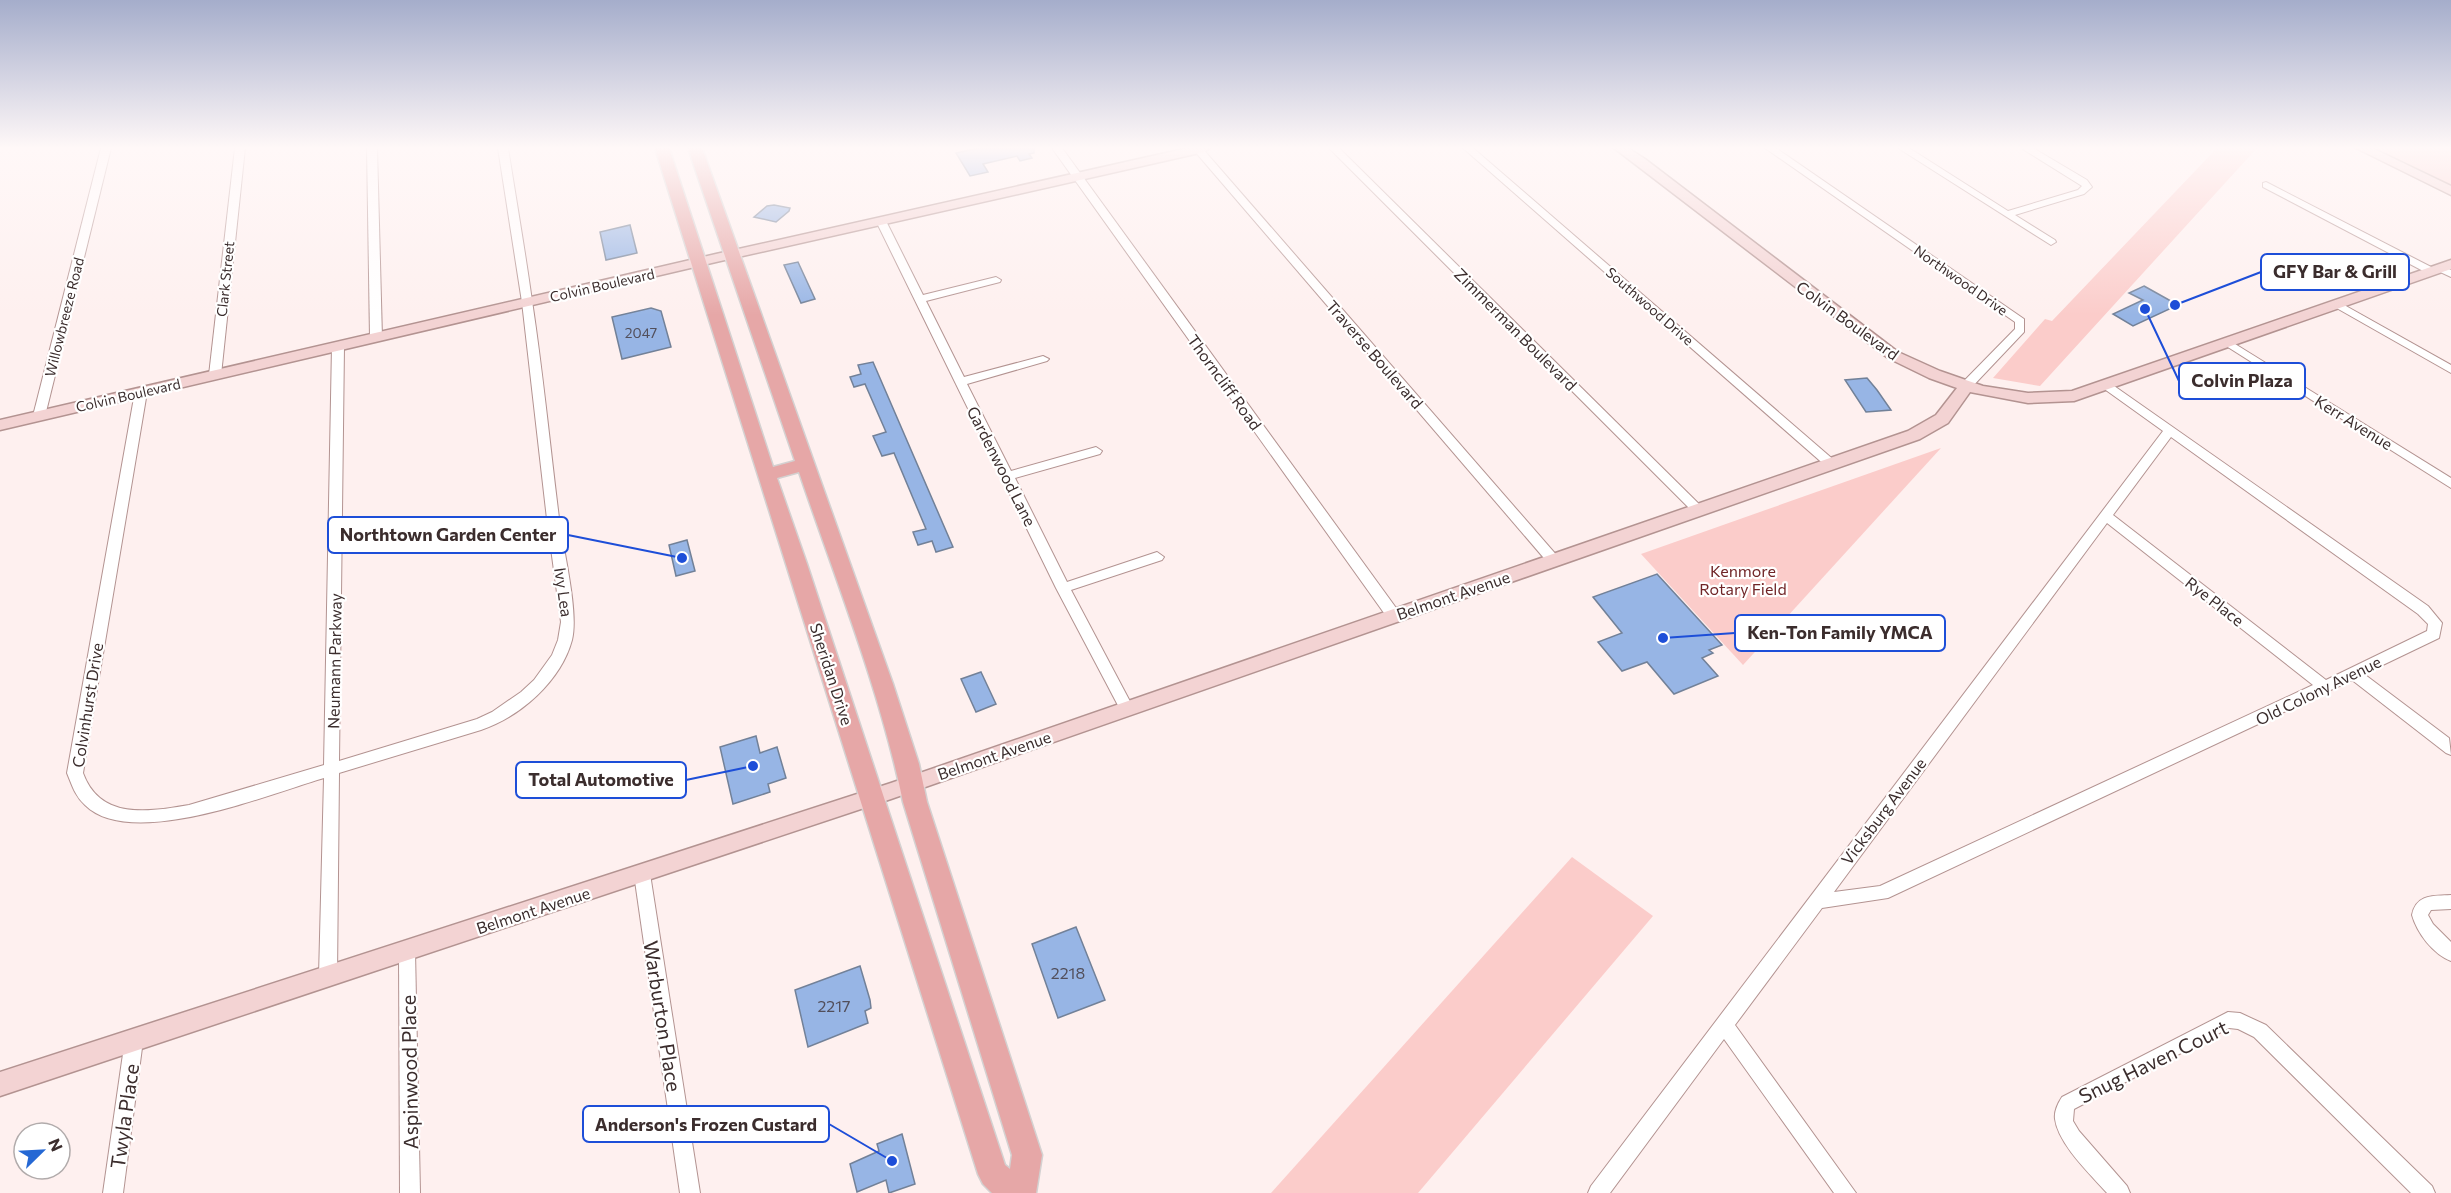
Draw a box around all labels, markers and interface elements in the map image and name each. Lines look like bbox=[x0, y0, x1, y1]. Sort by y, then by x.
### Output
street label: Clark Street bbox=[213, 240, 237, 318]
street label: Northwood Drive bbox=[1911, 241, 2011, 319]
callout: GFY Bar & Grill bbox=[2261, 254, 2409, 290]
street label: Willowbreeze Road bbox=[41, 256, 87, 378]
text: GFY Bar & Grill bbox=[2273, 260, 2397, 282]
street label: Southwood Drive bbox=[1603, 263, 1697, 349]
street label: Zimmerman Boulevard bbox=[1451, 264, 1581, 394]
street label: Colvin Boulevard bbox=[548, 265, 656, 305]
street label: Colvin Boulevard bbox=[1793, 276, 1903, 364]
street label: Traverse Boulevard bbox=[1323, 296, 1427, 412]
house number: 2047 bbox=[625, 324, 657, 341]
street label: Thorncliff Road bbox=[1184, 331, 1266, 433]
callout: Colvin Plaza bbox=[2179, 363, 2305, 399]
text: Colvin Plaza bbox=[2191, 369, 2293, 391]
street label: Colvin Boulevard bbox=[74, 375, 182, 415]
street label: Kerr Avenue bbox=[2312, 391, 2396, 453]
street label: Gardenwood Lane bbox=[964, 403, 1040, 529]
callout: Northtown Garden Center bbox=[328, 517, 568, 553]
text: Northtown Garden Center bbox=[340, 523, 557, 545]
park label: Kenmore Rotary Field bbox=[1699, 561, 1787, 598]
street label: Ivy Lea bbox=[551, 566, 577, 618]
street label: Belmont Avenue bbox=[1394, 567, 1512, 623]
street label: Rye Place bbox=[2182, 572, 2248, 630]
street label: Neumann Parkway bbox=[323, 593, 345, 729]
callout: Ken-Ton Family YMCA bbox=[1735, 615, 1945, 651]
street label: Sheridan Drive bbox=[807, 621, 857, 727]
text: Ken-Ton Family YMCA bbox=[1747, 621, 1933, 643]
street label: Colvinhurst Drive bbox=[68, 641, 106, 769]
street label: Old Colony Avenue bbox=[2252, 651, 2384, 729]
street label: Belmont Avenue bbox=[935, 727, 1053, 783]
street label: Vicksburg Avenue bbox=[1837, 754, 1929, 868]
callout: Total Automotive bbox=[516, 762, 686, 798]
text: Total Automotive bbox=[528, 768, 674, 790]
street label: Belmont Avenue bbox=[474, 883, 592, 937]
street label: Warburton Place bbox=[639, 939, 687, 1093]
house number: 2218 bbox=[1051, 963, 1085, 982]
street label: Aspinwood Place bbox=[396, 995, 422, 1149]
house number: 2217 bbox=[817, 996, 851, 1015]
street label: Snug Haven Court bbox=[2074, 1014, 2232, 1108]
street label: Twyla Place bbox=[105, 1062, 143, 1170]
callout: Anderson's Frozen Custard bbox=[583, 1106, 829, 1142]
text: Anderson's Frozen Custard bbox=[595, 1113, 817, 1135]
north arrow bbox=[12, 1121, 72, 1181]
text: N bbox=[45, 1135, 67, 1154]

